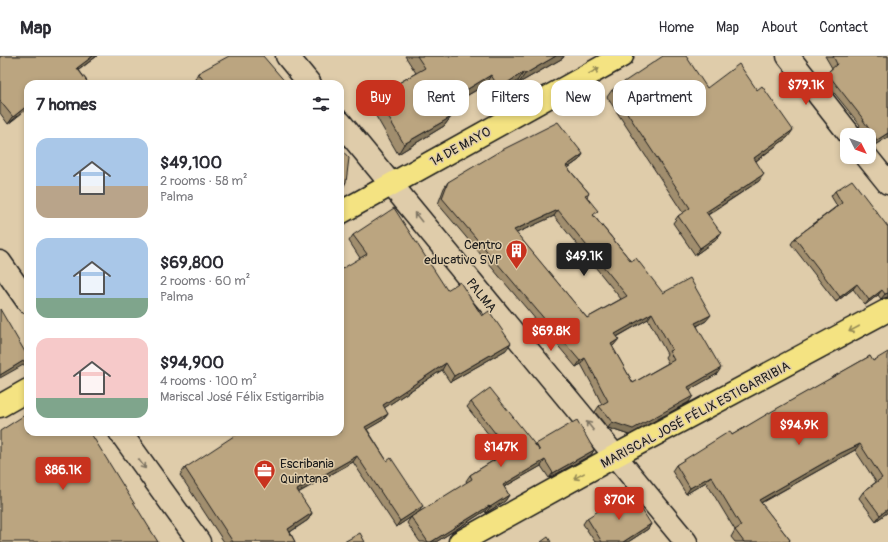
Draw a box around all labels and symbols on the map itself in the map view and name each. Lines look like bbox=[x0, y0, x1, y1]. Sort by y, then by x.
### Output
one-way arrow bbox=[588, 67, 600, 75]
pin: $79.1K bbox=[773, 72, 839, 106]
street label: 14 DE MAYO bbox=[427, 124, 494, 170]
north arrow bbox=[840, 128, 876, 164]
one-way arrow bbox=[414, 212, 423, 223]
place label: Centro educativo SVP bbox=[424, 237, 502, 268]
building icon: Centro educativo SVP bbox=[504, 238, 530, 271]
pin: $49.1K bbox=[551, 243, 617, 277]
street label: PALMA bbox=[463, 275, 500, 316]
pin: $69.8K bbox=[518, 318, 584, 352]
one-way arrow bbox=[848, 325, 860, 333]
street label: MARISCAL JOSÉ FÉLIX ESTIGARRIBIA bbox=[598, 358, 793, 472]
pin: $94.9K bbox=[766, 412, 832, 446]
one-way arrow bbox=[585, 420, 594, 431]
pin: $147K bbox=[473, 434, 529, 468]
place label: Escribania Quintana bbox=[280, 456, 334, 487]
pin: $86.1K bbox=[30, 457, 96, 491]
office icon: Escribania Quintana bbox=[251, 457, 277, 490]
one-way arrow bbox=[138, 458, 147, 469]
one-way arrow bbox=[573, 473, 585, 481]
pin: $70K bbox=[595, 487, 643, 521]

